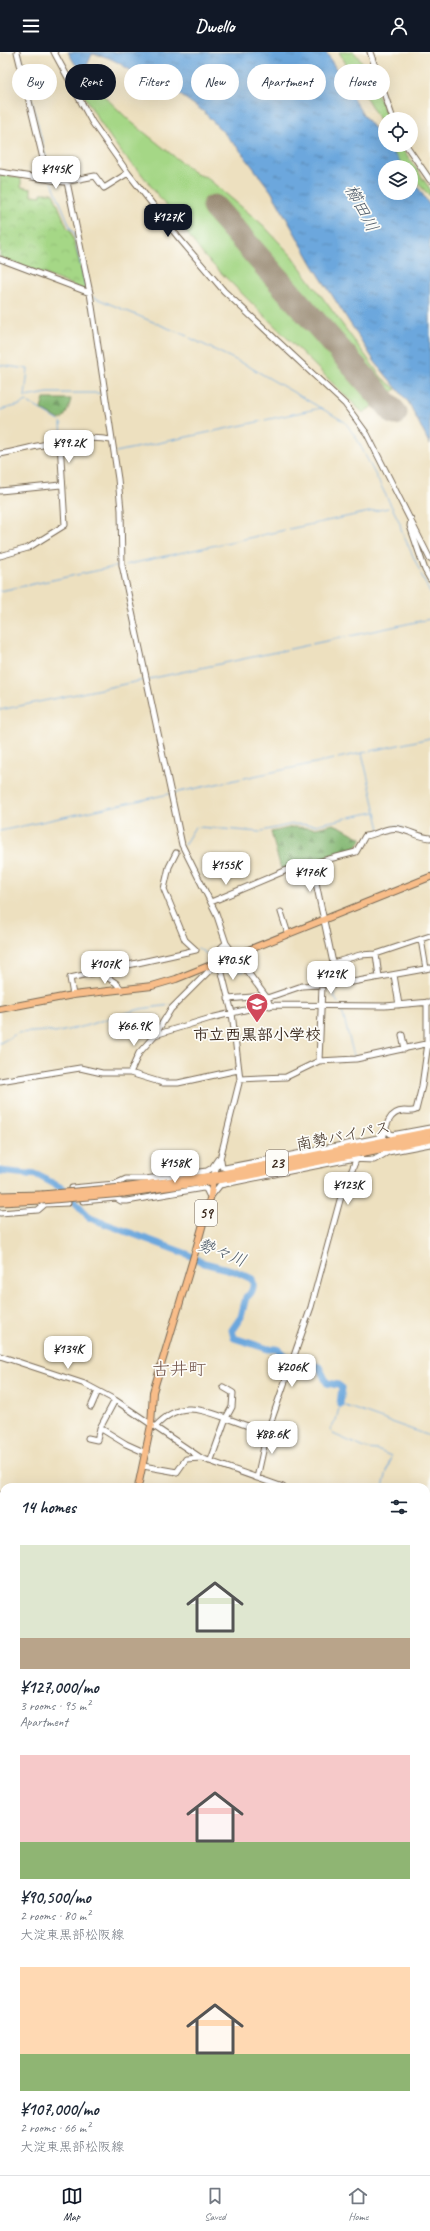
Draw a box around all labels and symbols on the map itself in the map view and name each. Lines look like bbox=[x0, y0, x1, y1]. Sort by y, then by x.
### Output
pin: ¥145K bbox=[28, 156, 84, 190]
water label: 櫛田川 bbox=[340, 181, 383, 236]
pin: ¥127K bbox=[140, 204, 196, 238]
pin: ¥99.2K bbox=[36, 430, 102, 464]
pin: ¥155K bbox=[198, 852, 254, 886]
pin: ¥176K bbox=[282, 859, 338, 893]
pin: ¥90.5K bbox=[200, 947, 266, 981]
pin: ¥107K bbox=[77, 951, 133, 985]
pin: ¥129K bbox=[303, 961, 359, 995]
school or university icon: 市立西黒部小学校 bbox=[244, 991, 270, 1024]
pin: ¥66.9K bbox=[101, 1013, 167, 1047]
place label: 市立西黒部小学校 bbox=[193, 1025, 321, 1045]
street label: 南勢バイパス bbox=[294, 1117, 392, 1155]
pin: ¥158K bbox=[147, 1150, 203, 1184]
road number: 23 bbox=[266, 1150, 288, 1176]
pin: ¥123K bbox=[320, 1172, 376, 1206]
road number: 59 bbox=[195, 1200, 217, 1226]
water label: 勢々川 bbox=[194, 1234, 249, 1271]
pin: ¥134K bbox=[40, 1336, 96, 1370]
pin: ¥206K bbox=[264, 1354, 320, 1388]
district label: 古井町 bbox=[152, 1358, 206, 1380]
pin: ¥88.6K bbox=[239, 1421, 305, 1455]

